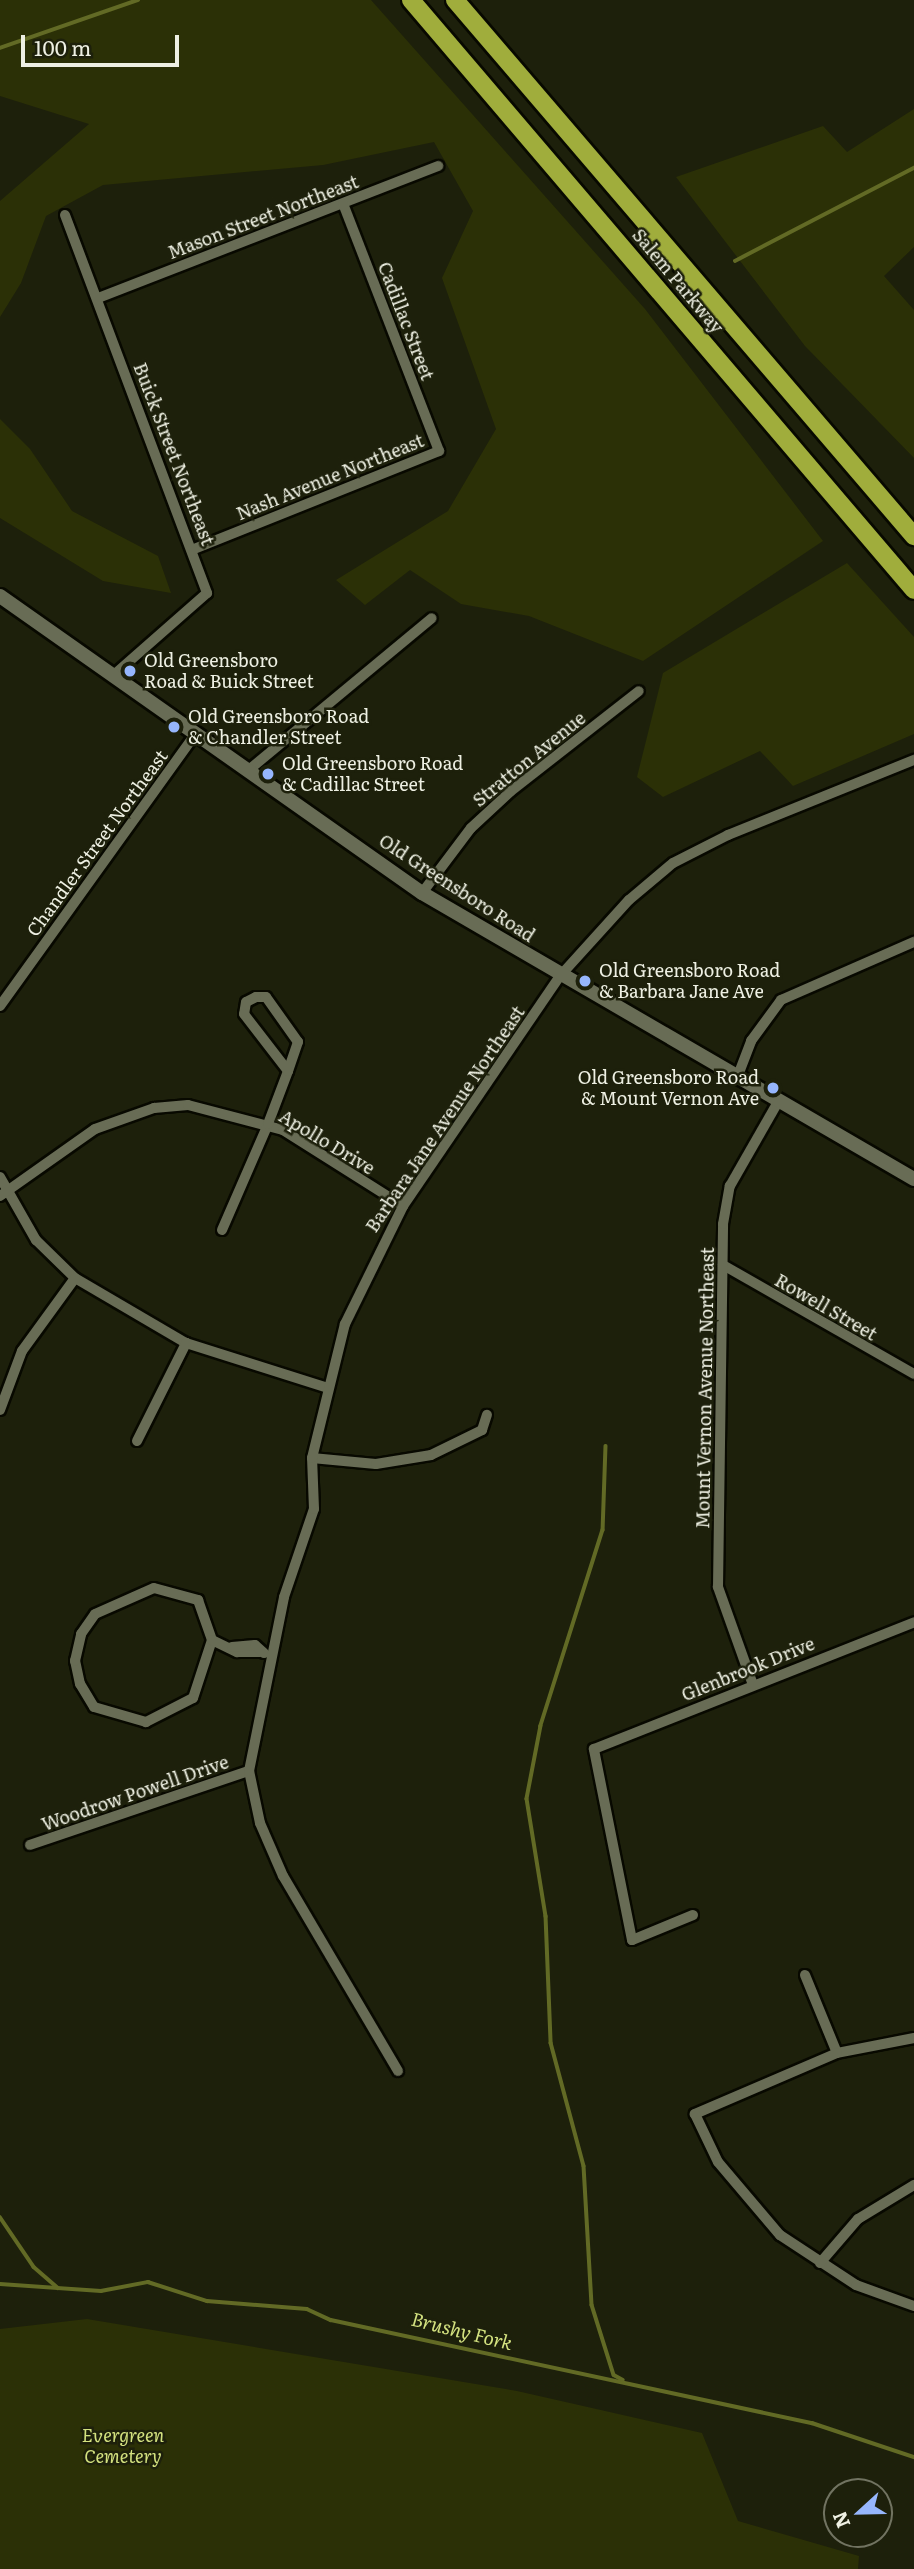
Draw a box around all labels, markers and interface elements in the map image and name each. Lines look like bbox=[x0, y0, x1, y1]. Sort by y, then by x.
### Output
scale bar bbox=[24, 21, 182, 65]
text: 100 m bbox=[34, 31, 91, 62]
street label: Mason Street Northeast bbox=[165, 171, 361, 263]
street label: Salem Parkway bbox=[628, 224, 728, 338]
street label: Cadillac Street bbox=[374, 259, 438, 383]
street label: Buick Street Northeast bbox=[129, 360, 219, 548]
street label: Nash Avenue Northeast bbox=[233, 429, 427, 525]
place label: Old Greensboro Road & Buick Street bbox=[144, 650, 314, 692]
marker: Old Greensboro Road & Buick Street bbox=[122, 663, 138, 679]
place label: Old Greensboro Road & Chandler Street bbox=[188, 706, 369, 748]
street label: Stratton Avenue bbox=[468, 707, 590, 811]
marker: Old Greensboro Road & Chandler Street bbox=[166, 719, 182, 735]
street label: Chandler Street Northeast bbox=[22, 746, 172, 940]
place label: Old Greensboro Road & Cadillac Street bbox=[282, 753, 463, 796]
marker: Old Greensboro Road & Cadillac Street bbox=[260, 766, 276, 782]
street label: Old Greensboro Road bbox=[375, 830, 539, 946]
place label: Old Greensboro Road & Barbara Jane Ave bbox=[599, 960, 780, 1002]
marker: Old Greensboro Road & Barbara Jane Ave bbox=[577, 973, 593, 989]
street label: Barbara Jane Avenue Northeast bbox=[361, 1002, 529, 1236]
place label: Old Greensboro Road & Mount Vernon Ave bbox=[578, 1067, 759, 1110]
marker: Old Greensboro Road & Mount Vernon Ave bbox=[765, 1080, 781, 1096]
street label: Apollo Drive bbox=[275, 1105, 379, 1179]
street label: Mount Vernon Avenue Northeast bbox=[692, 1247, 718, 1529]
street label: Rowell Street bbox=[771, 1269, 881, 1345]
street label: Glenbrook Drive bbox=[678, 1632, 818, 1706]
street label: Woodrow Powell Drive bbox=[39, 1751, 231, 1835]
water label: Brushy Fork bbox=[409, 2307, 515, 2355]
park label: Evergreen Cemetery bbox=[82, 2425, 164, 2468]
north arrow bbox=[823, 2478, 893, 2548]
text: N bbox=[824, 2507, 856, 2533]

